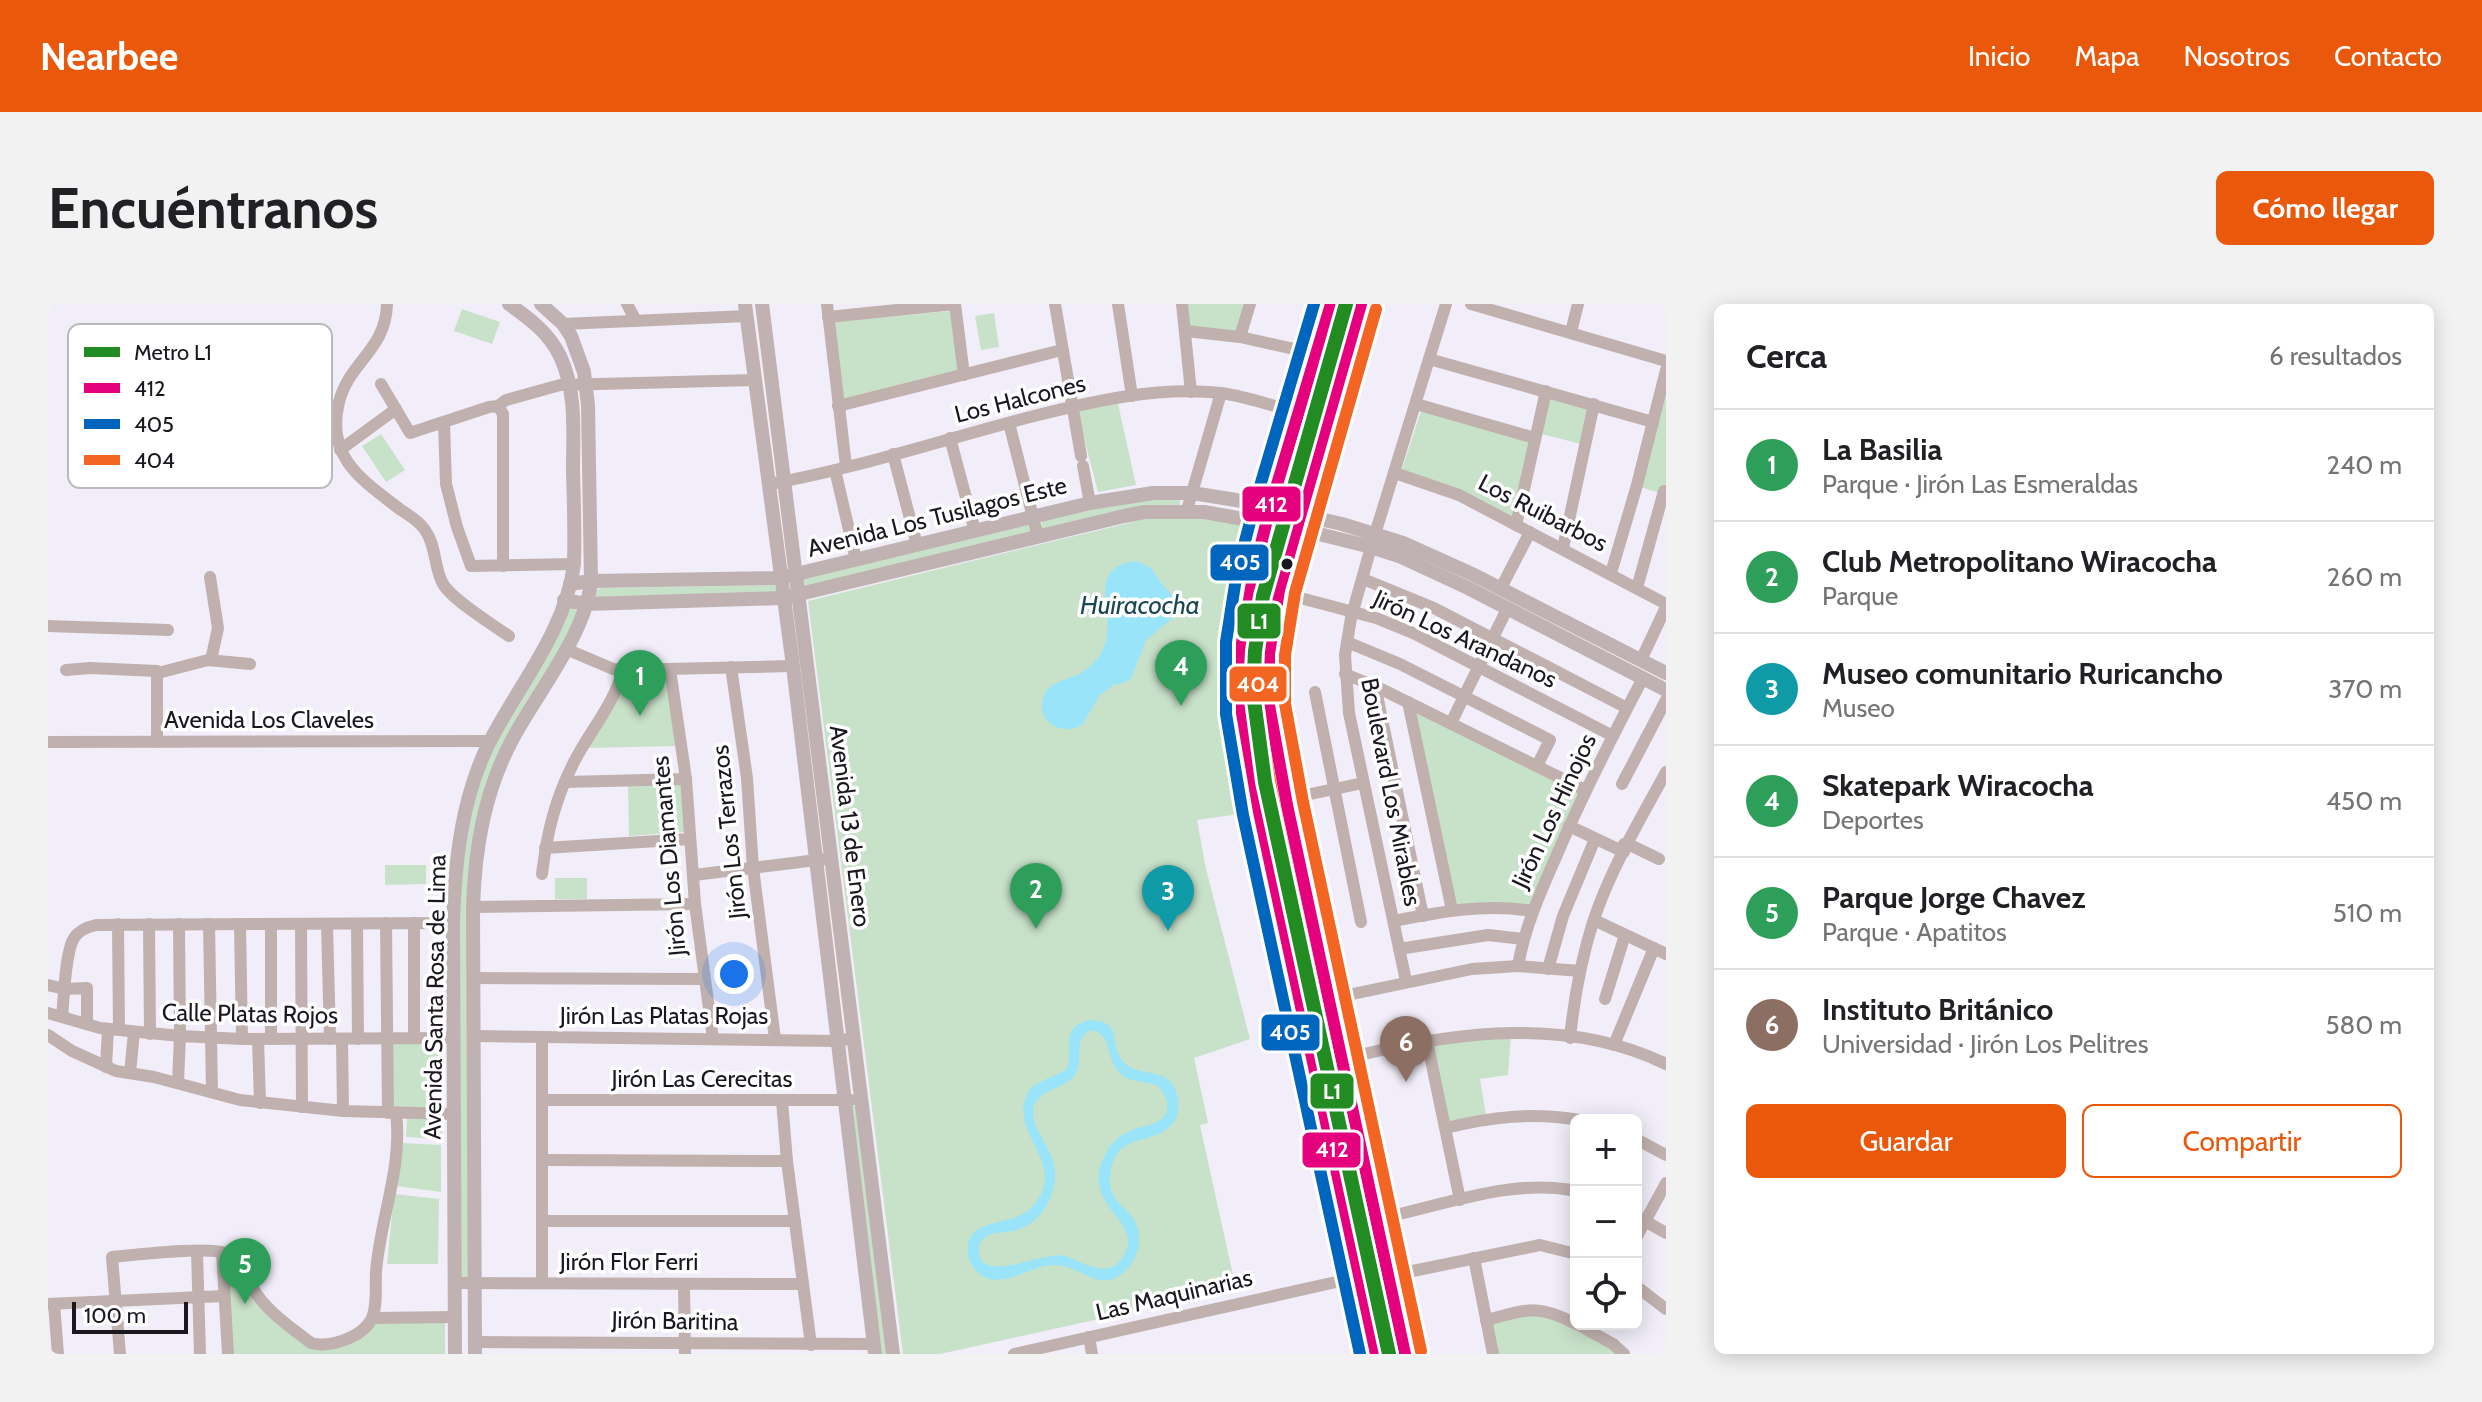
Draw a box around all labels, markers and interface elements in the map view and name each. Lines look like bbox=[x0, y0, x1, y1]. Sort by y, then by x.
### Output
text: Nearbee bbox=[40, 33, 178, 80]
text: Inicio bbox=[1968, 39, 2031, 73]
text: Mapa bbox=[2075, 39, 2140, 73]
text: Nosotros bbox=[2184, 39, 2290, 73]
text: Contacto bbox=[2334, 39, 2442, 73]
button: Cómo llegar bbox=[2216, 171, 2434, 245]
text: Encuéntranos bbox=[48, 174, 378, 242]
legend bbox=[68, 324, 332, 488]
text: Cerca bbox=[1746, 335, 1827, 377]
text: Metro L1 bbox=[134, 339, 212, 366]
text: 6 resultados bbox=[2269, 340, 2402, 372]
street label: Los Halcones bbox=[952, 368, 1088, 429]
text: 412 bbox=[134, 375, 165, 402]
text: 405 bbox=[134, 411, 174, 438]
text: La Basilia bbox=[1822, 431, 1942, 468]
text: 404 bbox=[134, 447, 175, 474]
text: 1 bbox=[1767, 449, 1777, 481]
text: 240 m bbox=[2327, 449, 2402, 481]
street label: Los Ruibarbos bbox=[1474, 468, 1613, 558]
text: Parque · Jirón Las Esmeraldas bbox=[1822, 468, 2138, 500]
street label: Avenida Los Tusilagos Este bbox=[804, 470, 1070, 563]
line badge: 412 bbox=[1241, 485, 1302, 523]
text: 412 bbox=[1254, 491, 1288, 518]
line badge: 405 bbox=[1209, 543, 1270, 582]
text: Club Metropolitano Wiracocha bbox=[1822, 543, 2217, 580]
text: 405 bbox=[1219, 549, 1261, 576]
unlabelled marker bbox=[1279, 556, 1295, 572]
text: 2 bbox=[1765, 561, 1779, 593]
text: 260 m bbox=[2327, 561, 2402, 593]
text: Parque bbox=[1822, 580, 1898, 612]
street label: Jirón Los Arandanos bbox=[1368, 583, 1562, 694]
water label: Huiracocha bbox=[1080, 589, 1200, 621]
line badge: L1 bbox=[1236, 602, 1282, 640]
text: L1 bbox=[1250, 608, 1268, 635]
pin: 4 bbox=[1155, 640, 1207, 706]
pin: 1 bbox=[614, 650, 666, 716]
text: Museo comunitario Ruricancho bbox=[1822, 655, 2223, 692]
line badge: 404 bbox=[1228, 665, 1288, 703]
text: 404 bbox=[1237, 671, 1279, 698]
text: 3 bbox=[1765, 673, 1779, 705]
text: 370 m bbox=[2328, 673, 2402, 705]
street label: Boulevard Los Mirables bbox=[1355, 675, 1428, 908]
text: Museo bbox=[1822, 692, 1895, 724]
street label: Avenida Los Claveles bbox=[164, 705, 374, 734]
street label: Avenida 13 de Enero bbox=[824, 723, 877, 928]
street label: Jirón Los Hinojos bbox=[1505, 729, 1602, 894]
street label: Jirón Los Terrazos bbox=[705, 744, 752, 921]
street label: Jirón Los Diamantes bbox=[645, 755, 692, 958]
text: Skatepark Wiracocha bbox=[1822, 767, 2094, 804]
text: 4 bbox=[1764, 785, 1780, 817]
text: 450 m bbox=[2326, 785, 2402, 817]
text: Deportes bbox=[1822, 804, 1924, 836]
street label: Avenida Santa Rosa de Lima bbox=[418, 854, 451, 1140]
pin: 2 bbox=[1010, 863, 1062, 929]
pin: 3 bbox=[1142, 865, 1194, 931]
text: Parque Jorge Chavez bbox=[1822, 879, 2085, 916]
text: 5 bbox=[1765, 897, 1779, 929]
text: 510 m bbox=[2333, 897, 2402, 929]
text: Parque · Apatitos bbox=[1822, 916, 2007, 948]
your location bbox=[714, 954, 754, 994]
text: Instituto Británico bbox=[1822, 991, 2053, 1028]
street label: Calle Platas Rojos bbox=[162, 997, 338, 1030]
street label: Jirón Las Platas Rojas bbox=[559, 1001, 768, 1030]
text: 6 bbox=[1765, 1009, 1779, 1041]
text: 580 m bbox=[2325, 1009, 2402, 1041]
line badge: 405 bbox=[1260, 1013, 1321, 1052]
pin: 6 bbox=[1380, 1016, 1432, 1082]
text: 405 bbox=[1269, 1019, 1311, 1046]
text: Universidad · Jirón Los Pelitres bbox=[1822, 1028, 2148, 1060]
street label: Jirón Las Cerecitas bbox=[611, 1064, 793, 1093]
line badge: L1 bbox=[1309, 1072, 1355, 1110]
text: L1 bbox=[1323, 1078, 1341, 1105]
button: Guardar bbox=[1746, 1104, 2066, 1178]
button: Compartir bbox=[2082, 1104, 2402, 1178]
map controls bbox=[1570, 1114, 1642, 1330]
button: + bbox=[1570, 1114, 1642, 1186]
line badge: 412 bbox=[1301, 1131, 1362, 1169]
text: 412 bbox=[1315, 1136, 1349, 1163]
button: − bbox=[1570, 1186, 1642, 1258]
pin: 5 bbox=[219, 1238, 271, 1304]
street label: Jirón Flor Ferri bbox=[559, 1247, 698, 1276]
button: locate bbox=[1570, 1258, 1642, 1330]
street label: Las Maquinarias bbox=[1093, 1262, 1255, 1327]
scale bar bbox=[72, 1298, 188, 1334]
text: 100 m bbox=[84, 1302, 146, 1329]
street label: Jirón Baritina bbox=[610, 1305, 739, 1336]

